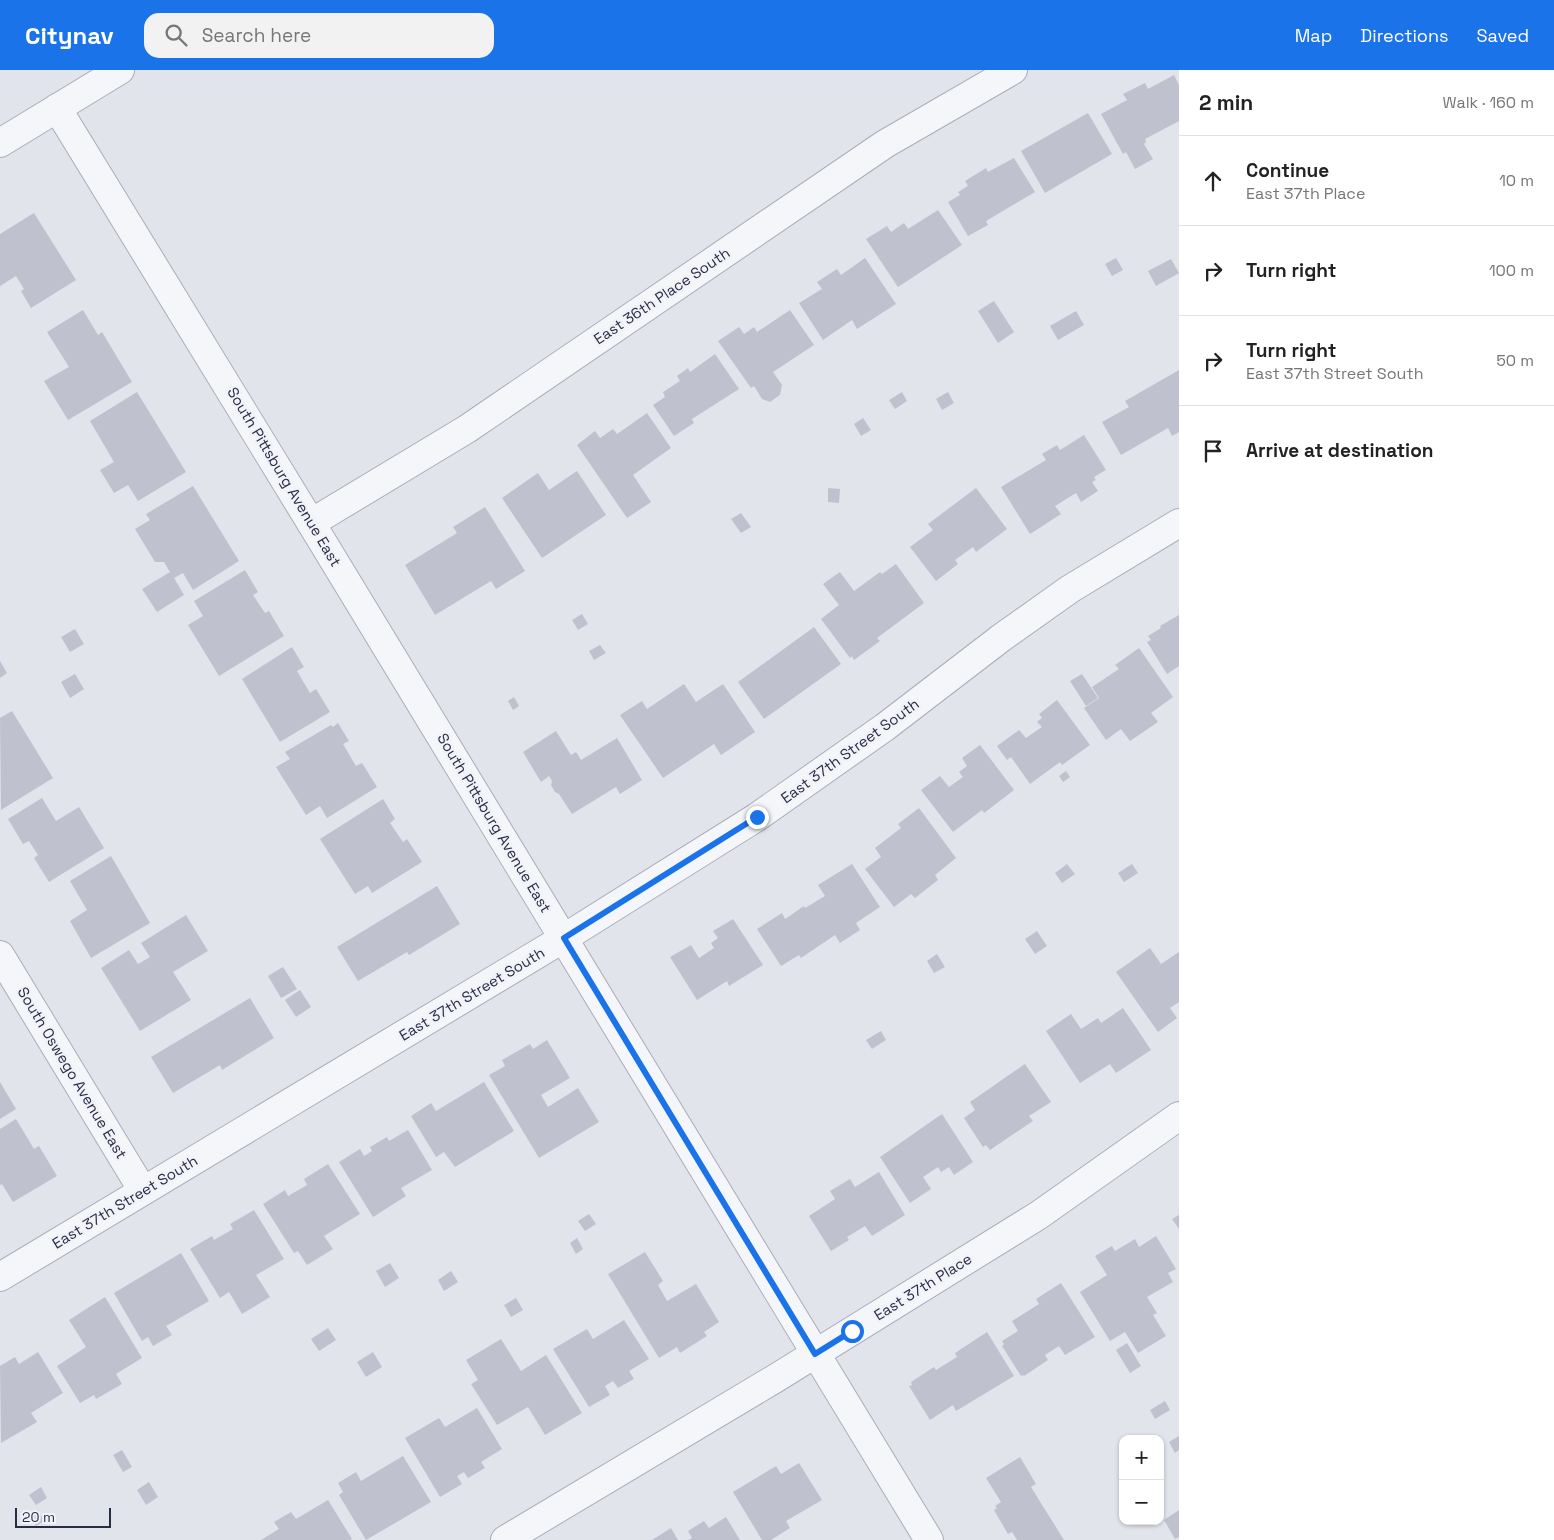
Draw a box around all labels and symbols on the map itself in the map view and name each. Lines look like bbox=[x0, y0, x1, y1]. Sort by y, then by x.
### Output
street label: East 36th Place South bbox=[590, 243, 733, 348]
street label: South Pittsburg Avenue East bbox=[223, 384, 346, 570]
street label: East 37th Street South bbox=[777, 694, 923, 807]
street label: South Pittsburg Avenue East bbox=[433, 730, 556, 916]
route end bbox=[746, 806, 769, 829]
street label: East 37th Street South bbox=[396, 943, 548, 1045]
street label: South Oswego Avenue East bbox=[14, 983, 131, 1162]
street label: East 37th Street South bbox=[49, 1151, 201, 1253]
street label: East 37th Place bbox=[870, 1249, 975, 1324]
route start bbox=[841, 1320, 864, 1343]
scale bar bbox=[15, 1505, 111, 1528]

